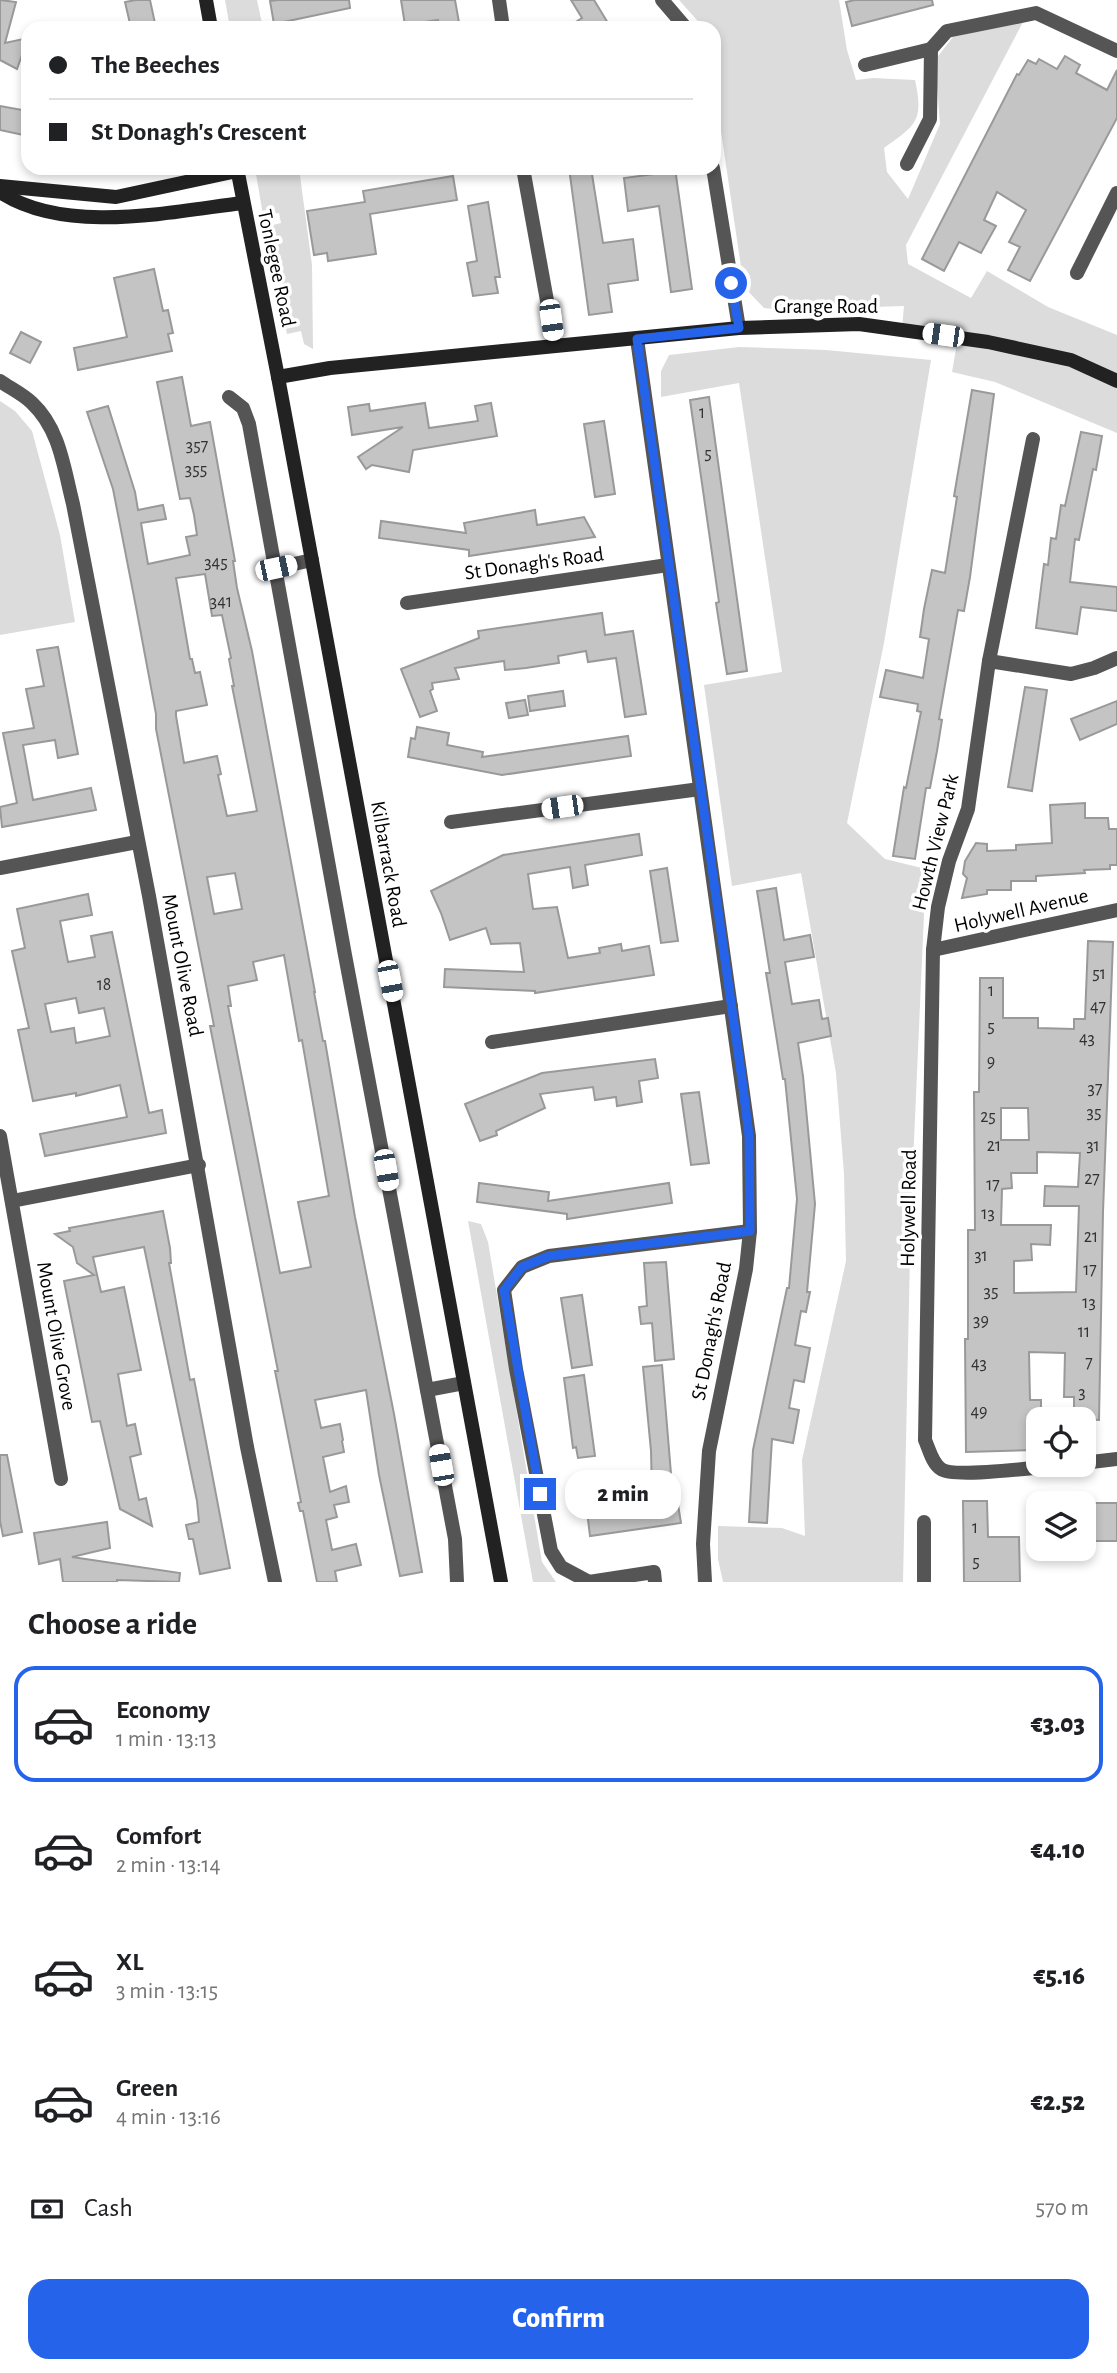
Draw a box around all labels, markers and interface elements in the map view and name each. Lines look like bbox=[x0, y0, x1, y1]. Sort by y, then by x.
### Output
text: The Beeches bbox=[91, 52, 220, 78]
text: St Donagh's Crescent bbox=[91, 119, 306, 145]
street label: Tonlegee Road bbox=[254, 208, 299, 329]
route start bbox=[715, 267, 747, 299]
street label: Grange Road bbox=[774, 296, 878, 317]
car bbox=[538, 298, 565, 342]
car bbox=[921, 322, 966, 348]
house number: 1 bbox=[699, 404, 705, 422]
house number: 357 bbox=[186, 437, 208, 455]
house number: 5 bbox=[704, 445, 712, 463]
house number: 355 bbox=[185, 461, 207, 479]
street label: St Donagh's Road bbox=[463, 543, 605, 584]
car bbox=[254, 553, 299, 583]
house number: 345 bbox=[204, 554, 228, 572]
house number: 341 bbox=[210, 593, 232, 611]
street label: Howth View Park bbox=[908, 771, 963, 912]
car bbox=[540, 794, 585, 820]
street label: Kilbarrack Road bbox=[367, 799, 410, 929]
street label: Holywell Avenue bbox=[952, 885, 1090, 936]
street label: Mount Olive Road bbox=[158, 892, 207, 1038]
car bbox=[376, 958, 405, 1004]
house number: 51 bbox=[1092, 965, 1106, 983]
house number: 18 bbox=[97, 976, 111, 994]
house number: 1 bbox=[988, 982, 994, 1000]
house number: 47 bbox=[1090, 998, 1106, 1016]
house number: 5 bbox=[987, 1018, 995, 1036]
house number: 43 bbox=[1079, 1030, 1095, 1048]
house number: 9 bbox=[987, 1053, 995, 1071]
house number: 37 bbox=[1088, 1080, 1102, 1098]
house number: 35 bbox=[1087, 1104, 1101, 1122]
house number: 25 bbox=[980, 1108, 996, 1126]
house number: 21 bbox=[987, 1137, 1001, 1155]
house number: 31 bbox=[1086, 1137, 1100, 1155]
car bbox=[373, 1147, 400, 1193]
street label: Holywell Road bbox=[897, 1149, 920, 1267]
house number: 27 bbox=[1084, 1170, 1100, 1188]
house number: 17 bbox=[986, 1176, 1000, 1194]
house number: 13 bbox=[981, 1205, 995, 1223]
house number: 21 bbox=[1084, 1228, 1098, 1246]
house number: 31 bbox=[974, 1247, 988, 1265]
street label: Mount Olive Grove bbox=[33, 1260, 80, 1412]
street label: St Donagh's Road bbox=[688, 1260, 735, 1402]
house number: 17 bbox=[1083, 1261, 1097, 1279]
house number: 35 bbox=[984, 1283, 998, 1301]
house number: 13 bbox=[1082, 1294, 1096, 1312]
house number: 39 bbox=[973, 1312, 989, 1330]
house number: 11 bbox=[1078, 1323, 1090, 1341]
house number: 7 bbox=[1085, 1354, 1093, 1372]
house number: 43 bbox=[971, 1355, 987, 1373]
house number: 3 bbox=[1078, 1384, 1086, 1402]
house number: 49 bbox=[970, 1403, 988, 1421]
map controls bbox=[1026, 1407, 1096, 1561]
button: locate bbox=[1026, 1407, 1096, 1477]
car bbox=[428, 1442, 455, 1488]
callout: 2 min bbox=[564, 1470, 680, 1518]
route end bbox=[524, 1478, 556, 1510]
text: 2 min bbox=[597, 1483, 649, 1506]
button: layers bbox=[1026, 1491, 1096, 1561]
house number: 1 bbox=[972, 1519, 978, 1537]
house number: 5 bbox=[972, 1553, 980, 1571]
text: Choose a ride bbox=[28, 1608, 197, 1640]
icon: car bbox=[32, 1693, 95, 1756]
text: Economy bbox=[116, 1697, 210, 1723]
text: €3.03 bbox=[1031, 1711, 1085, 1737]
text: 1 min · 13:13 bbox=[116, 1728, 216, 1751]
icon: car bbox=[32, 1819, 95, 1882]
text: Comfort bbox=[116, 1823, 201, 1849]
text: €4.10 bbox=[1031, 1837, 1085, 1863]
text: 2 min · 13:14 bbox=[116, 1854, 221, 1877]
icon: car bbox=[32, 1945, 95, 2008]
text: XL bbox=[116, 1949, 143, 1975]
text: €5.16 bbox=[1033, 1963, 1085, 1989]
text: 3 min · 13:15 bbox=[116, 1980, 218, 2003]
icon: car bbox=[32, 2071, 95, 2134]
text: Green bbox=[116, 2075, 178, 2101]
text: €2.52 bbox=[1031, 2089, 1085, 2115]
text: 4 min · 13:16 bbox=[116, 2106, 221, 2129]
icon: cash bbox=[28, 2190, 66, 2228]
text: Cash bbox=[84, 2195, 133, 2221]
text: 570 m bbox=[1035, 2197, 1089, 2220]
button: Confirm bbox=[28, 2279, 1089, 2359]

